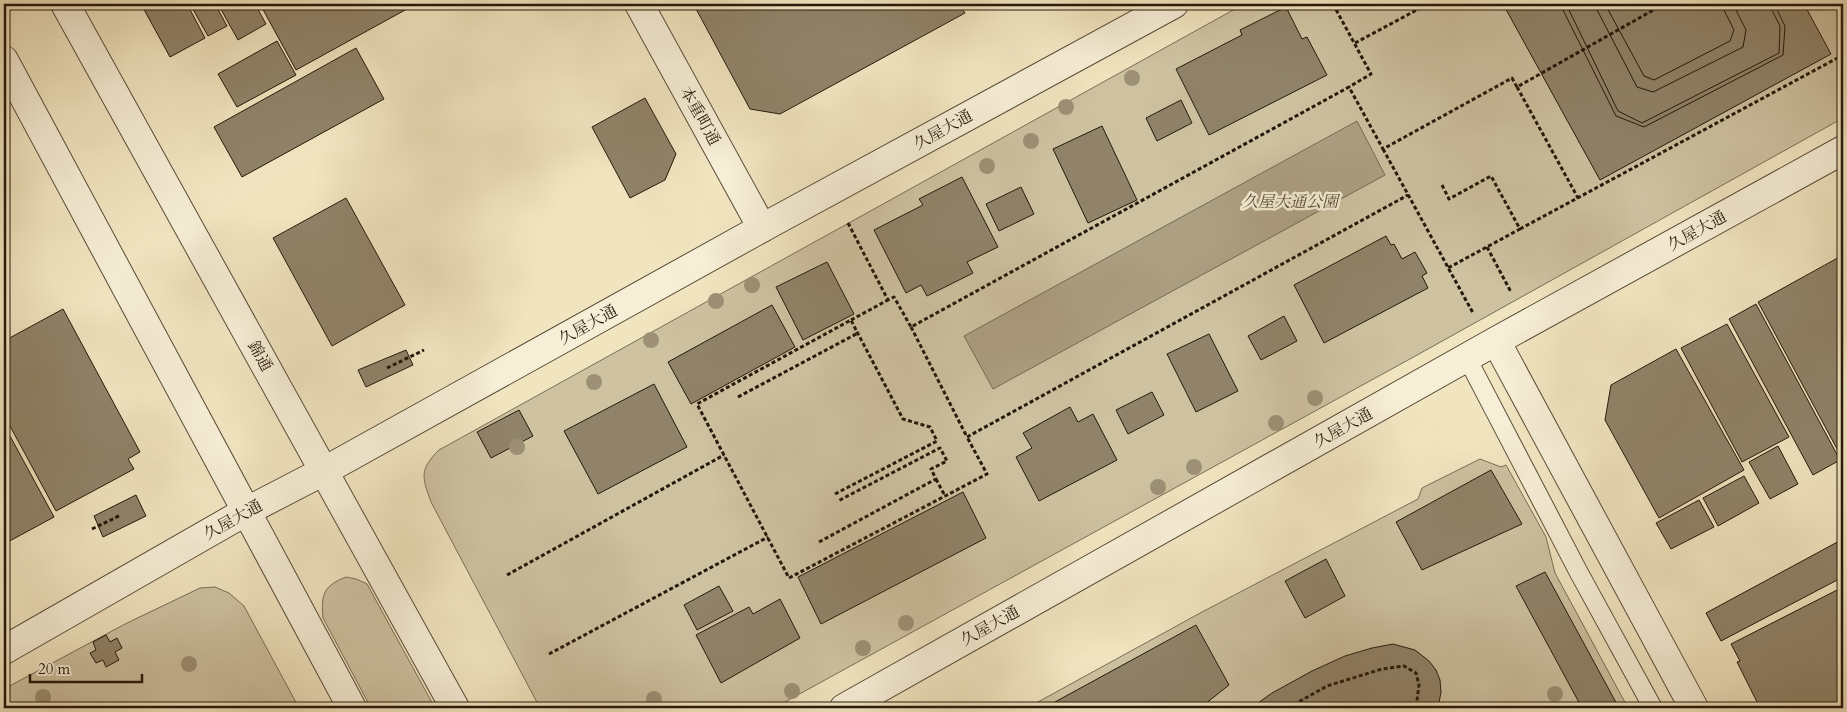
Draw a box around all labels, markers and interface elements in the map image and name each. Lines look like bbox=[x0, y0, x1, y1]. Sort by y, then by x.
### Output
street label: 本重町通 bbox=[675, 83, 725, 149]
street label: 久屋大通 bbox=[910, 105, 976, 155]
park label: 久屋大通公園 bbox=[1242, 191, 1341, 213]
street label: 久屋大通 bbox=[1664, 206, 1730, 256]
street label: 久屋大通 bbox=[555, 300, 621, 350]
street label: 錦通 bbox=[242, 336, 277, 375]
street label: 久屋大通 bbox=[1310, 403, 1376, 453]
street label: 久屋大通 bbox=[200, 495, 266, 545]
street label: 久屋大通 bbox=[957, 601, 1023, 651]
scale bar bbox=[30, 652, 142, 684]
text: 20 m bbox=[38, 659, 70, 679]

